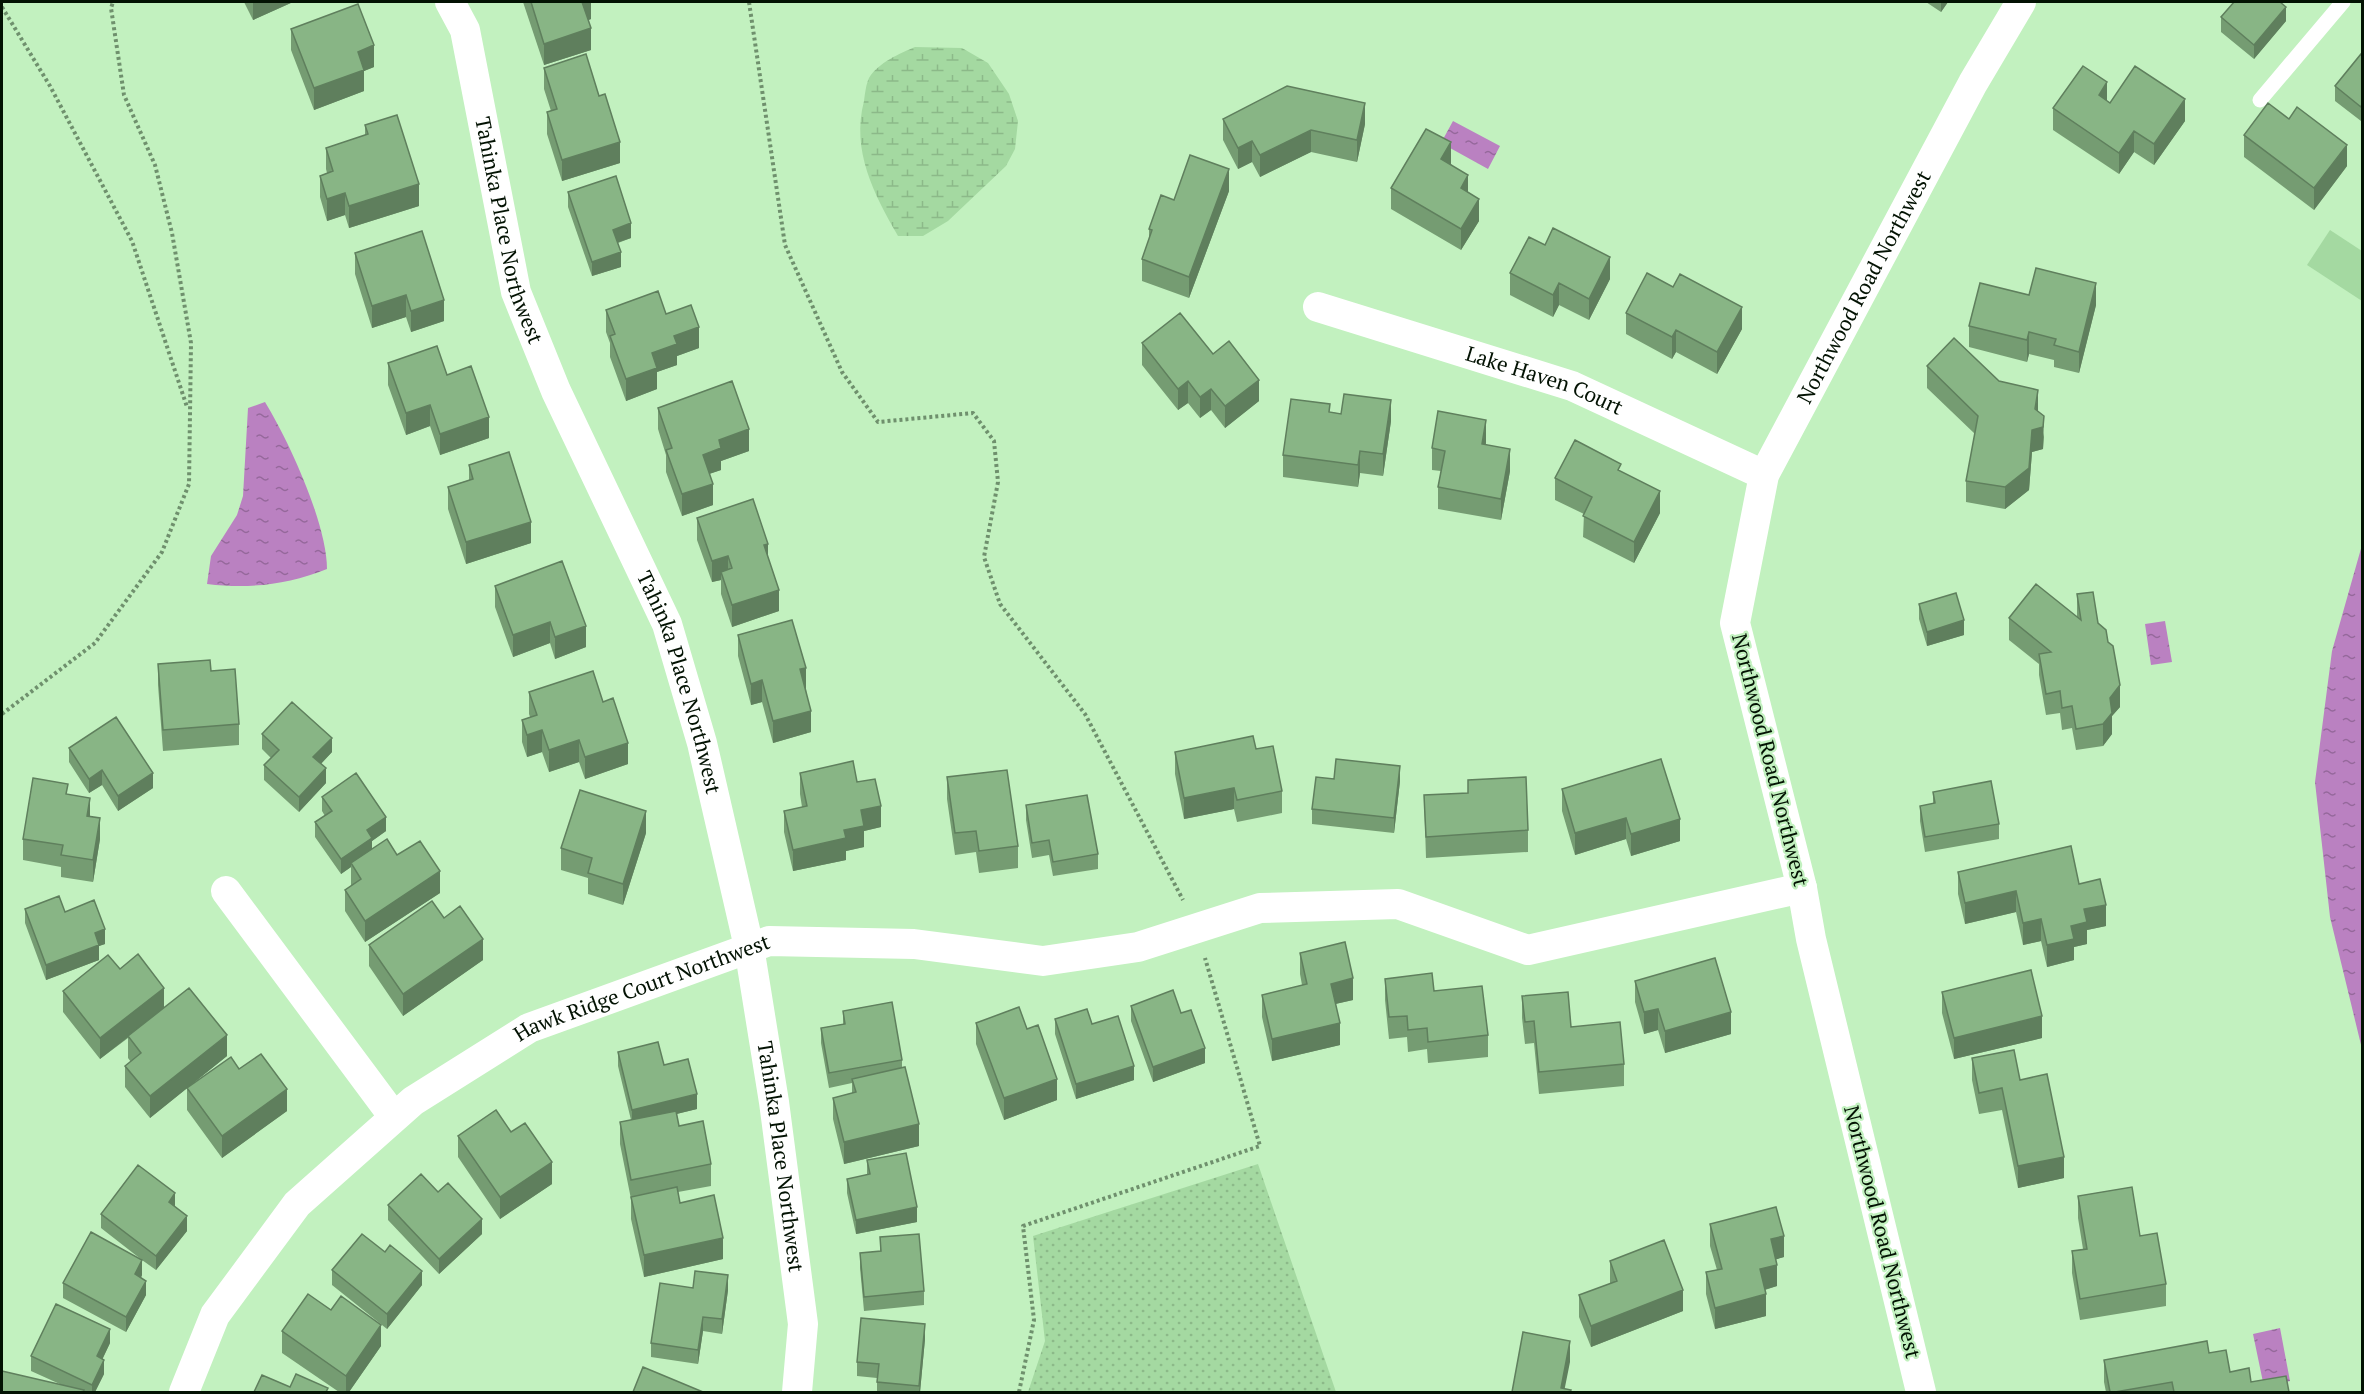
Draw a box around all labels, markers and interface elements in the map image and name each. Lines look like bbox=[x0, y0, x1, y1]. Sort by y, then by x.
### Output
street label: Tahinka Place Northwest bbox=[469, 114, 551, 348]
street label: Northwood Road Northwest bbox=[1790, 165, 1937, 408]
street label: Lake Haven Court bbox=[1462, 339, 1628, 421]
street label: Tahinka Place Northwest bbox=[631, 566, 728, 797]
street label: Northwood Road Northwest bbox=[1726, 630, 1816, 889]
street label: Hawk Ridge Court Northwest bbox=[508, 927, 773, 1047]
street label: Tahinka Place Northwest bbox=[751, 1039, 811, 1274]
street label: Northwood Road Northwest bbox=[1838, 1102, 1928, 1361]

